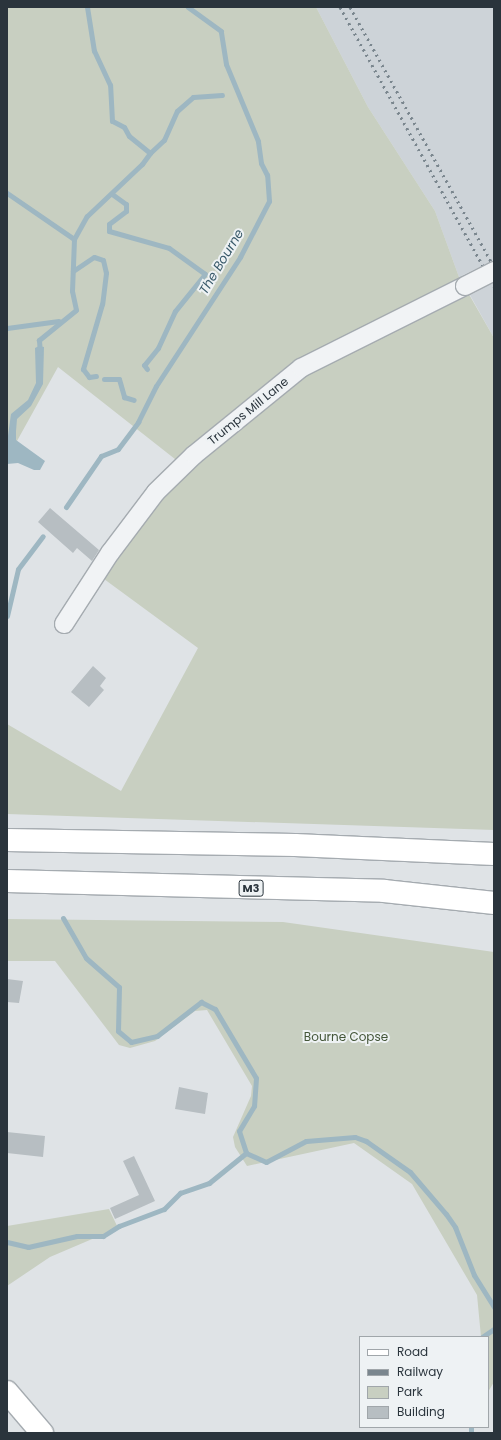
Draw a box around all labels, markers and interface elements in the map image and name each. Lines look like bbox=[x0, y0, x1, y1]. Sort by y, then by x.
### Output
water label: The Bourne bbox=[196, 227, 248, 297]
street label: Trumps Mill Lane bbox=[205, 374, 291, 448]
road number: M3 bbox=[238, 879, 264, 897]
park label: Bourne Copse bbox=[304, 1030, 388, 1044]
legend bbox=[359, 1336, 489, 1428]
text: Road bbox=[397, 1343, 428, 1360]
text: Railway bbox=[397, 1363, 443, 1380]
text: Park bbox=[397, 1383, 423, 1400]
text: Building bbox=[397, 1403, 445, 1420]

